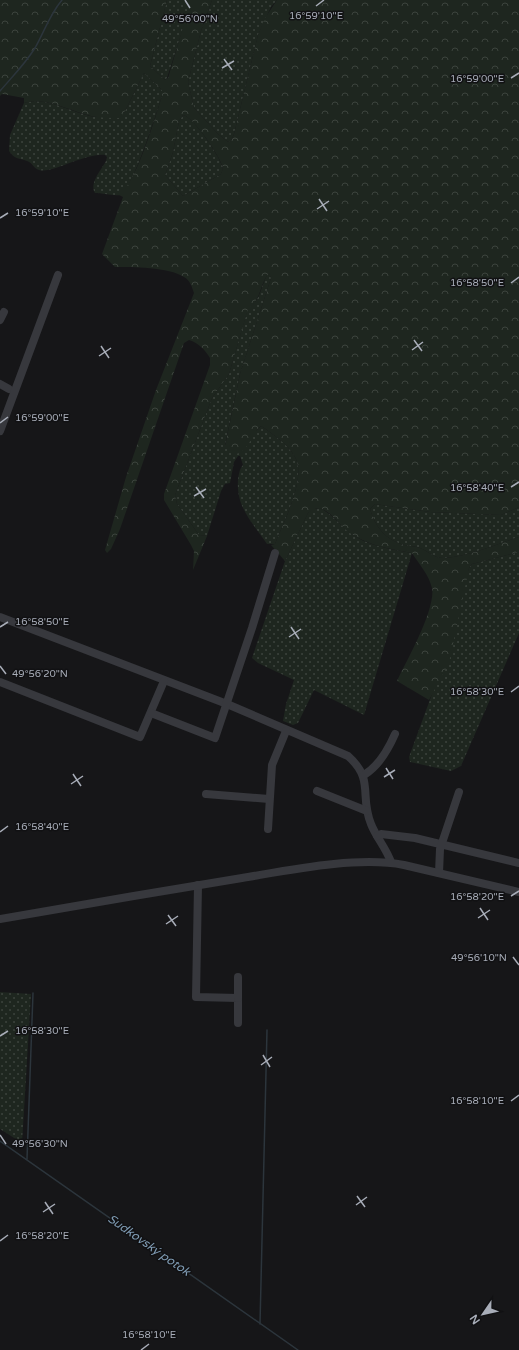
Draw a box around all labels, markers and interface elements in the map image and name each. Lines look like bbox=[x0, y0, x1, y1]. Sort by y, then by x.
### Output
text: 16°59'10"E bbox=[289, 10, 343, 22]
text: 49°56'00"N bbox=[162, 13, 218, 25]
text: 16°59'00"E bbox=[450, 73, 504, 85]
text: 16°59'10"E bbox=[15, 207, 69, 219]
text: 16°58'50"E bbox=[450, 277, 504, 289]
text: 16°59'00"E bbox=[15, 412, 69, 424]
text: 16°58'40"E bbox=[450, 482, 504, 494]
text: 16°58'50"E bbox=[15, 616, 69, 628]
text: 49°56'20"N bbox=[12, 668, 68, 680]
text: 16°58'30"E bbox=[450, 686, 504, 698]
text: 16°58'40"E bbox=[15, 821, 69, 833]
text: 16°58'20"E bbox=[450, 891, 504, 903]
text: 49°56'10"N bbox=[451, 952, 507, 964]
text: 16°58'30"E bbox=[15, 1025, 69, 1037]
text: 16°58'10"E bbox=[450, 1095, 504, 1107]
text: 49°56'30"N bbox=[12, 1138, 68, 1150]
water label: Sudkovský potok bbox=[105, 1211, 194, 1279]
text: 16°58'20"E bbox=[15, 1230, 69, 1242]
north arrow bbox=[463, 1294, 503, 1334]
text: N bbox=[467, 1312, 483, 1327]
text: 16°58'10"E bbox=[122, 1329, 176, 1341]

